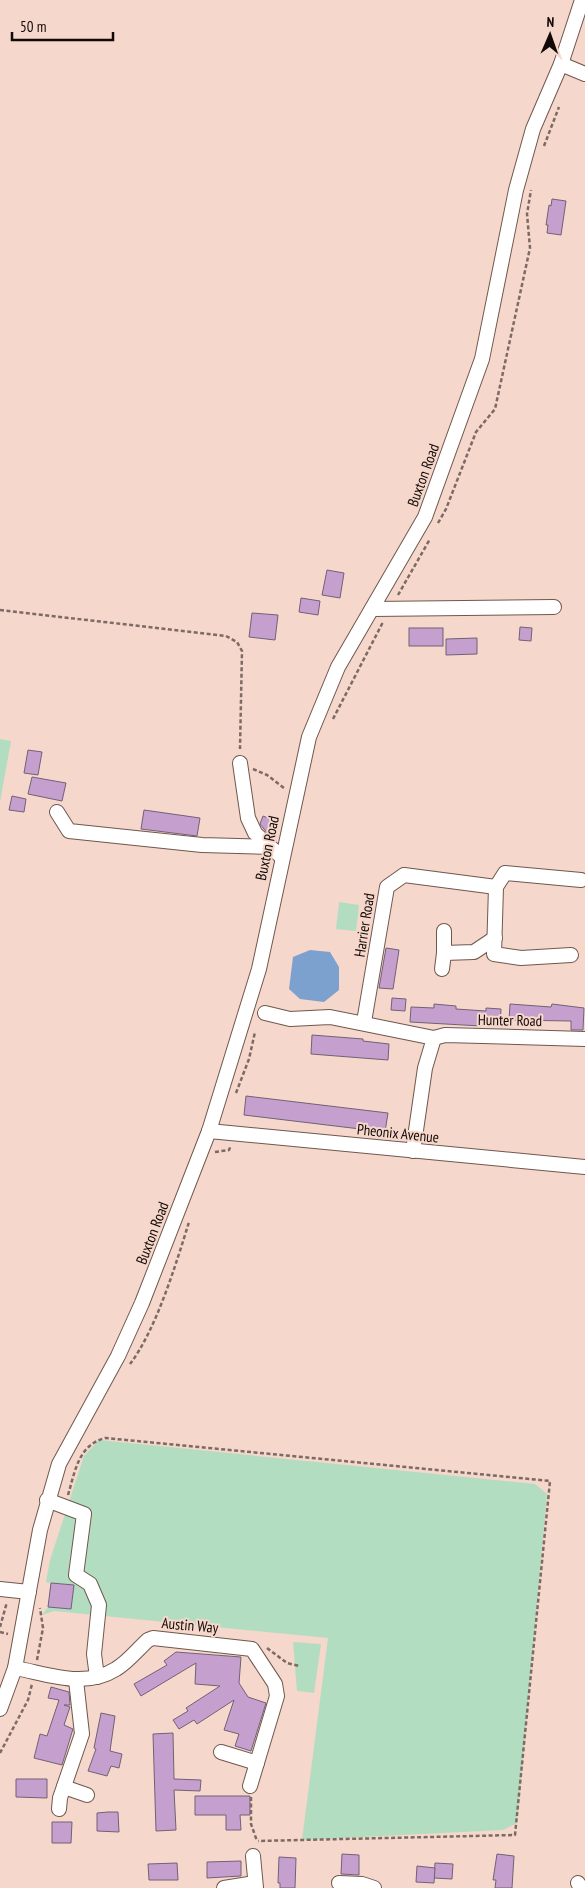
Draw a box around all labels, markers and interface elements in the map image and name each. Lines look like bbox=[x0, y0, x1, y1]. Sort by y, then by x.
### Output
scale bar bbox=[12, 10, 114, 42]
north arrow bbox=[525, 10, 575, 60]
text: N bbox=[546, 13, 555, 31]
text: 50 m bbox=[20, 17, 46, 36]
street label: Buxton Road bbox=[403, 441, 443, 509]
street label: Buxton Road bbox=[251, 814, 283, 882]
street label: Harrier Road bbox=[350, 892, 378, 958]
street label: Hunter Road bbox=[478, 1010, 542, 1030]
street label: Pheonix Avenue bbox=[356, 1119, 440, 1147]
street label: Buxton Road bbox=[131, 1199, 173, 1267]
street label: Austin Way bbox=[161, 1613, 219, 1637]

